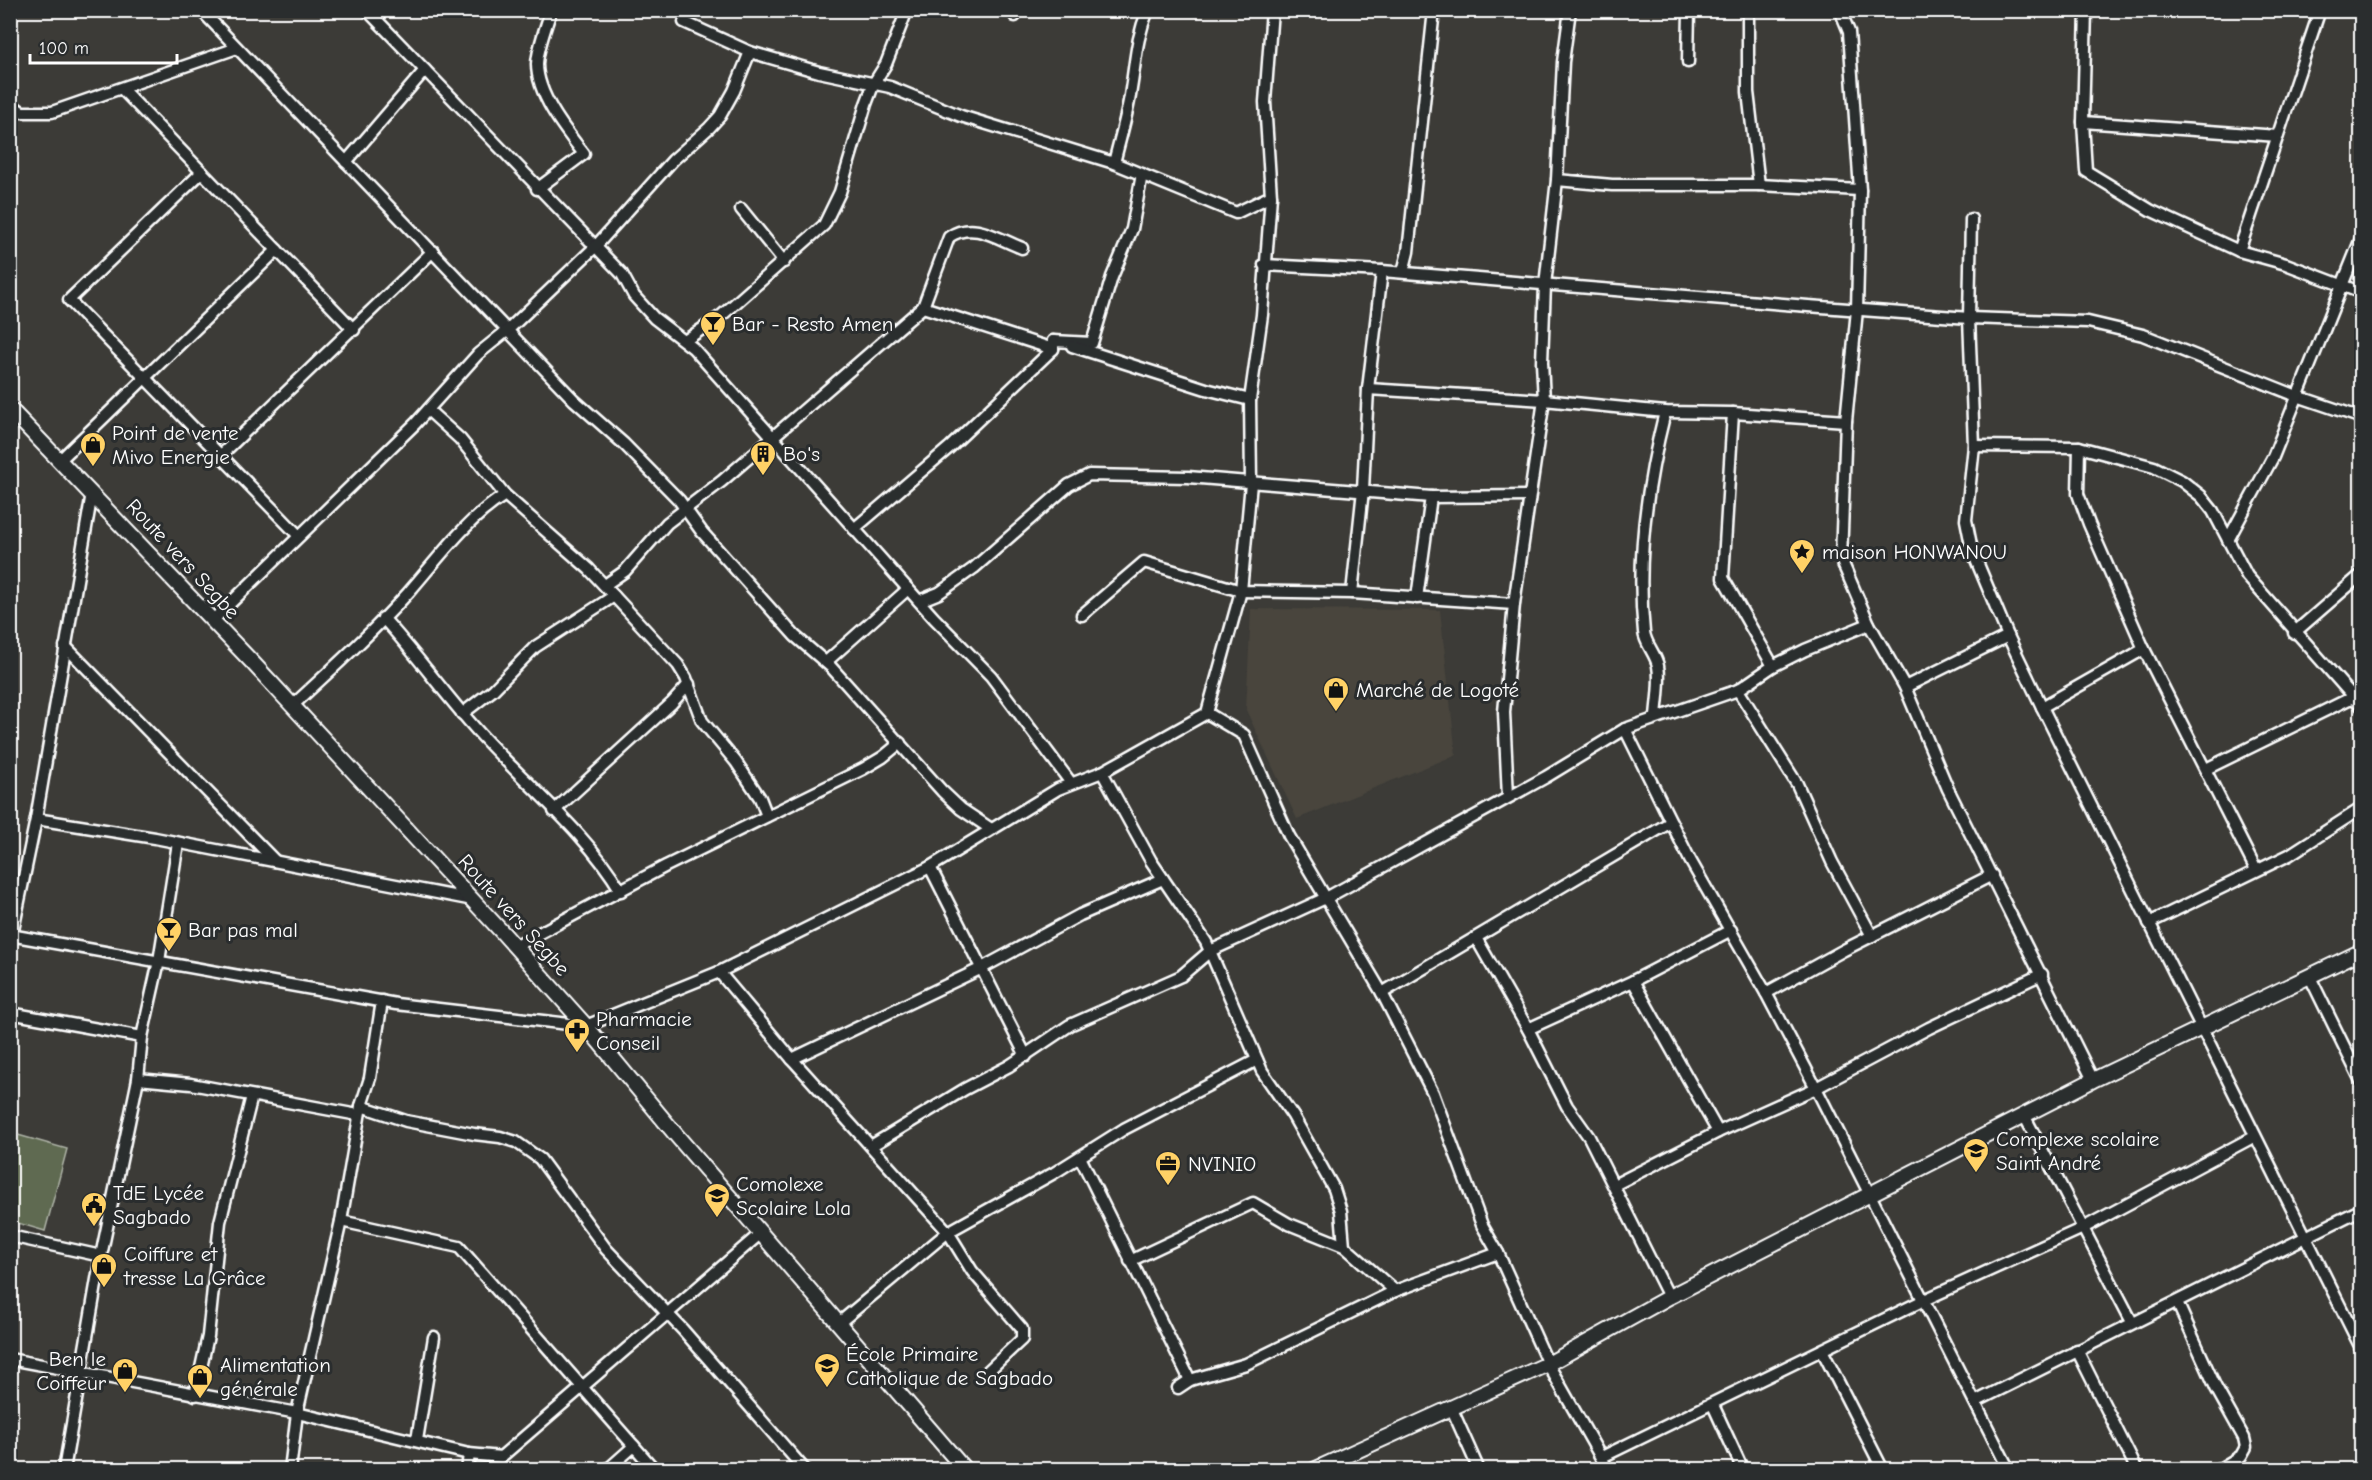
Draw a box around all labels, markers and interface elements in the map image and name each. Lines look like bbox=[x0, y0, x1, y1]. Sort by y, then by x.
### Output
scale bar bbox=[30, 27, 177, 65]
text: 100 m bbox=[39, 38, 89, 59]
bar icon: Bar - Resto Amen bbox=[698, 309, 728, 347]
place label: Bar - Resto Amen bbox=[732, 312, 893, 336]
place label: Point de vente Mivo Energie bbox=[112, 421, 238, 469]
shop icon: Point de vente Mivo Energie bbox=[78, 430, 108, 468]
building icon: Bo's bbox=[748, 439, 778, 477]
place label: Bo's bbox=[783, 442, 820, 466]
street label: Route vers Segbe bbox=[121, 494, 245, 624]
place icon: maison HONWANOU bbox=[1787, 537, 1817, 575]
place label: maison HONWANOU bbox=[1822, 540, 2007, 564]
shop icon: Marché de Logoté bbox=[1321, 675, 1351, 713]
place label: Marché de Logoté bbox=[1356, 678, 1519, 702]
street label: Route vers Segbe bbox=[453, 849, 575, 981]
bar icon: Bar pas mal bbox=[154, 915, 184, 953]
place label: Bar pas mal bbox=[188, 918, 298, 942]
place label: Pharmacie Conseil bbox=[596, 1007, 692, 1055]
pharmacy icon: Pharmacie Conseil bbox=[562, 1016, 592, 1054]
place label: Complexe scolaire Saint André bbox=[1996, 1127, 2159, 1175]
school or university icon: Complexe scolaire Saint André bbox=[1961, 1136, 1991, 1174]
office icon: NVINIO bbox=[1153, 1149, 1183, 1187]
place label: NVINIO bbox=[1188, 1152, 1256, 1176]
place label: Comolexe Scolaire Lola bbox=[736, 1172, 851, 1220]
place label: TdE Lycée Sagbado bbox=[113, 1181, 204, 1229]
school or university icon: Comolexe Scolaire Lola bbox=[702, 1181, 732, 1219]
public building icon: TdE Lycée Sagbado bbox=[79, 1190, 109, 1228]
place label: Coiffure et tresse La Grâce bbox=[123, 1242, 266, 1290]
shop icon: Coiffure et tresse La Grâce bbox=[89, 1251, 119, 1289]
place label: École Primaire Catholique de Sagbado bbox=[846, 1342, 1053, 1390]
place label: Ben le Coiffeur bbox=[36, 1347, 107, 1395]
school or university icon: École Primaire Catholique de Sagbado bbox=[812, 1351, 842, 1389]
place label: Alimentation générale bbox=[220, 1353, 331, 1401]
shop icon: Ben le Coiffeur bbox=[110, 1356, 140, 1394]
shop icon: Alimentation générale bbox=[185, 1362, 215, 1400]

